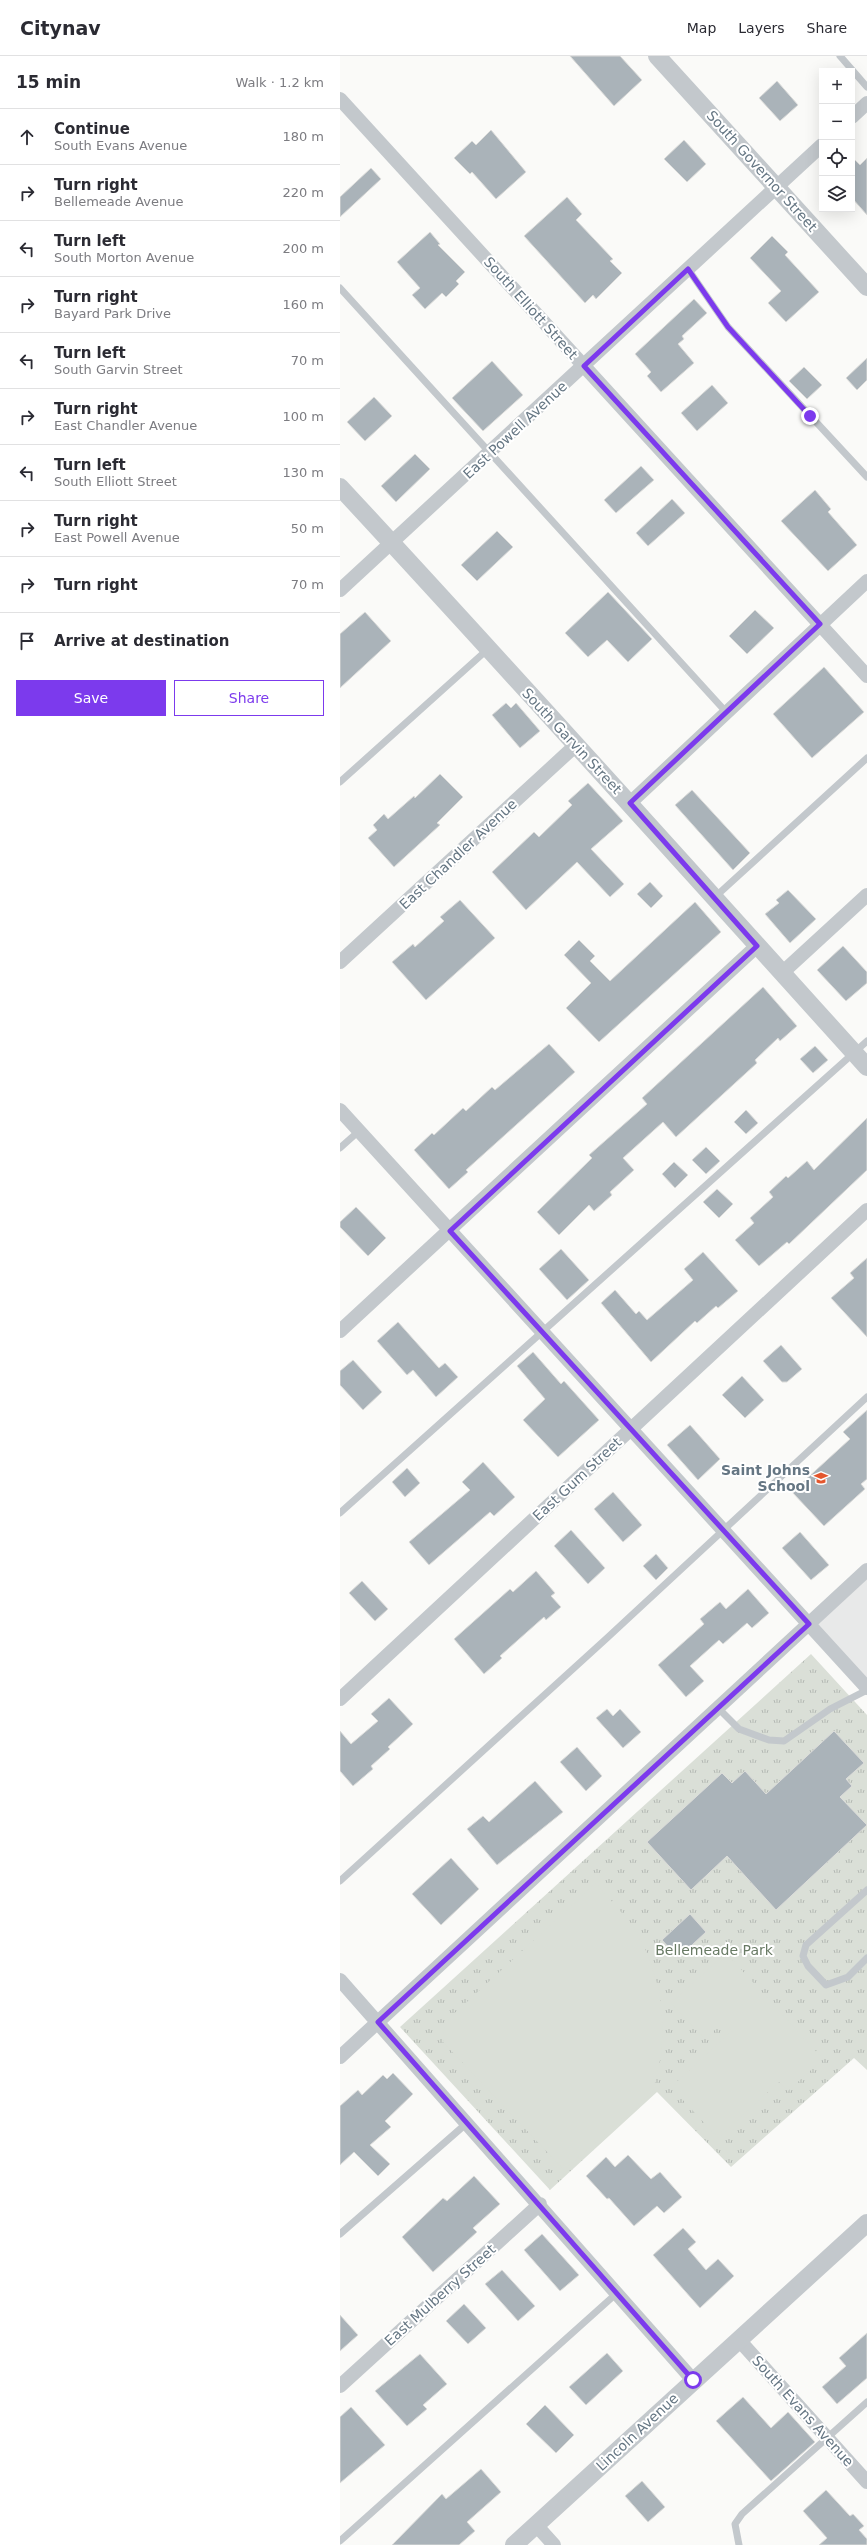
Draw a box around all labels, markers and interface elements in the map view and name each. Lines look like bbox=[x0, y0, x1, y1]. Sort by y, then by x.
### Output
text: Citynav bbox=[20, 17, 101, 39]
text: Map bbox=[687, 20, 716, 36]
text: Layers bbox=[738, 20, 785, 36]
text: Share bbox=[807, 20, 847, 36]
map controls bbox=[819, 68, 855, 212]
button: + bbox=[819, 68, 855, 104]
text: 15 min bbox=[16, 72, 81, 92]
text: Walk · 1.2 km bbox=[235, 75, 324, 90]
button: − bbox=[819, 104, 855, 140]
street label: South Governor Street bbox=[703, 107, 821, 235]
text: Continue bbox=[54, 120, 130, 138]
icon: ahead bbox=[16, 126, 38, 148]
text: 180 m bbox=[282, 129, 324, 144]
text: South Evans Avenue bbox=[54, 138, 187, 153]
button: locate bbox=[819, 140, 855, 176]
text: Turn right bbox=[54, 176, 138, 194]
button: layers bbox=[819, 176, 855, 212]
icon: right bbox=[16, 182, 38, 204]
text: 220 m bbox=[282, 185, 324, 200]
text: Bellemeade Avenue bbox=[54, 194, 183, 209]
text: Turn left bbox=[54, 232, 126, 250]
icon: left bbox=[16, 238, 38, 260]
text: 200 m bbox=[282, 241, 324, 256]
text: South Morton Avenue bbox=[54, 250, 194, 265]
street label: South Elliott Street bbox=[481, 254, 582, 363]
text: Turn right bbox=[54, 288, 138, 306]
icon: right bbox=[16, 294, 38, 316]
text: 160 m bbox=[282, 297, 324, 312]
text: Bayard Park Drive bbox=[54, 306, 171, 321]
text: Turn left bbox=[54, 344, 126, 362]
icon: left bbox=[16, 350, 38, 372]
text: 70 m bbox=[291, 353, 324, 368]
text: South Garvin Street bbox=[54, 362, 182, 377]
street label: East Powell Avenue bbox=[460, 378, 570, 482]
text: Turn right bbox=[54, 400, 138, 418]
icon: right bbox=[16, 406, 38, 428]
route end bbox=[801, 407, 819, 425]
text: 100 m bbox=[282, 409, 324, 424]
text: East Chandler Avenue bbox=[54, 418, 197, 433]
text: Turn left bbox=[54, 456, 126, 474]
icon: left bbox=[16, 462, 38, 484]
text: 130 m bbox=[282, 465, 324, 480]
text: South Elliott Street bbox=[54, 474, 177, 489]
text: Turn right bbox=[54, 512, 138, 530]
icon: right bbox=[16, 518, 38, 540]
text: 50 m bbox=[291, 521, 324, 536]
text: East Powell Avenue bbox=[54, 530, 180, 545]
icon: right bbox=[16, 574, 38, 596]
text: Turn right bbox=[54, 576, 138, 594]
text: 70 m bbox=[291, 577, 324, 592]
icon: arrive bbox=[16, 630, 38, 652]
text: Arrive at destination bbox=[54, 632, 229, 650]
button: Save bbox=[16, 680, 166, 716]
button: Share bbox=[174, 680, 324, 716]
street label: South Garvin Street bbox=[519, 685, 625, 797]
street label: East Chandler Avenue bbox=[396, 796, 520, 912]
street label: East Gum Street bbox=[529, 1434, 625, 1524]
place label: Saint Johns School bbox=[721, 1462, 810, 1494]
school or university icon: Saint Johns School bbox=[813, 1470, 829, 1486]
park label: Bellemeade Park bbox=[655, 1942, 774, 1958]
street label: East Mulberry Street bbox=[381, 2241, 499, 2349]
street label: South Evans Avenue bbox=[749, 2352, 857, 2470]
route start bbox=[684, 2371, 702, 2389]
street label: Lincoln Avenue bbox=[593, 2390, 681, 2474]

